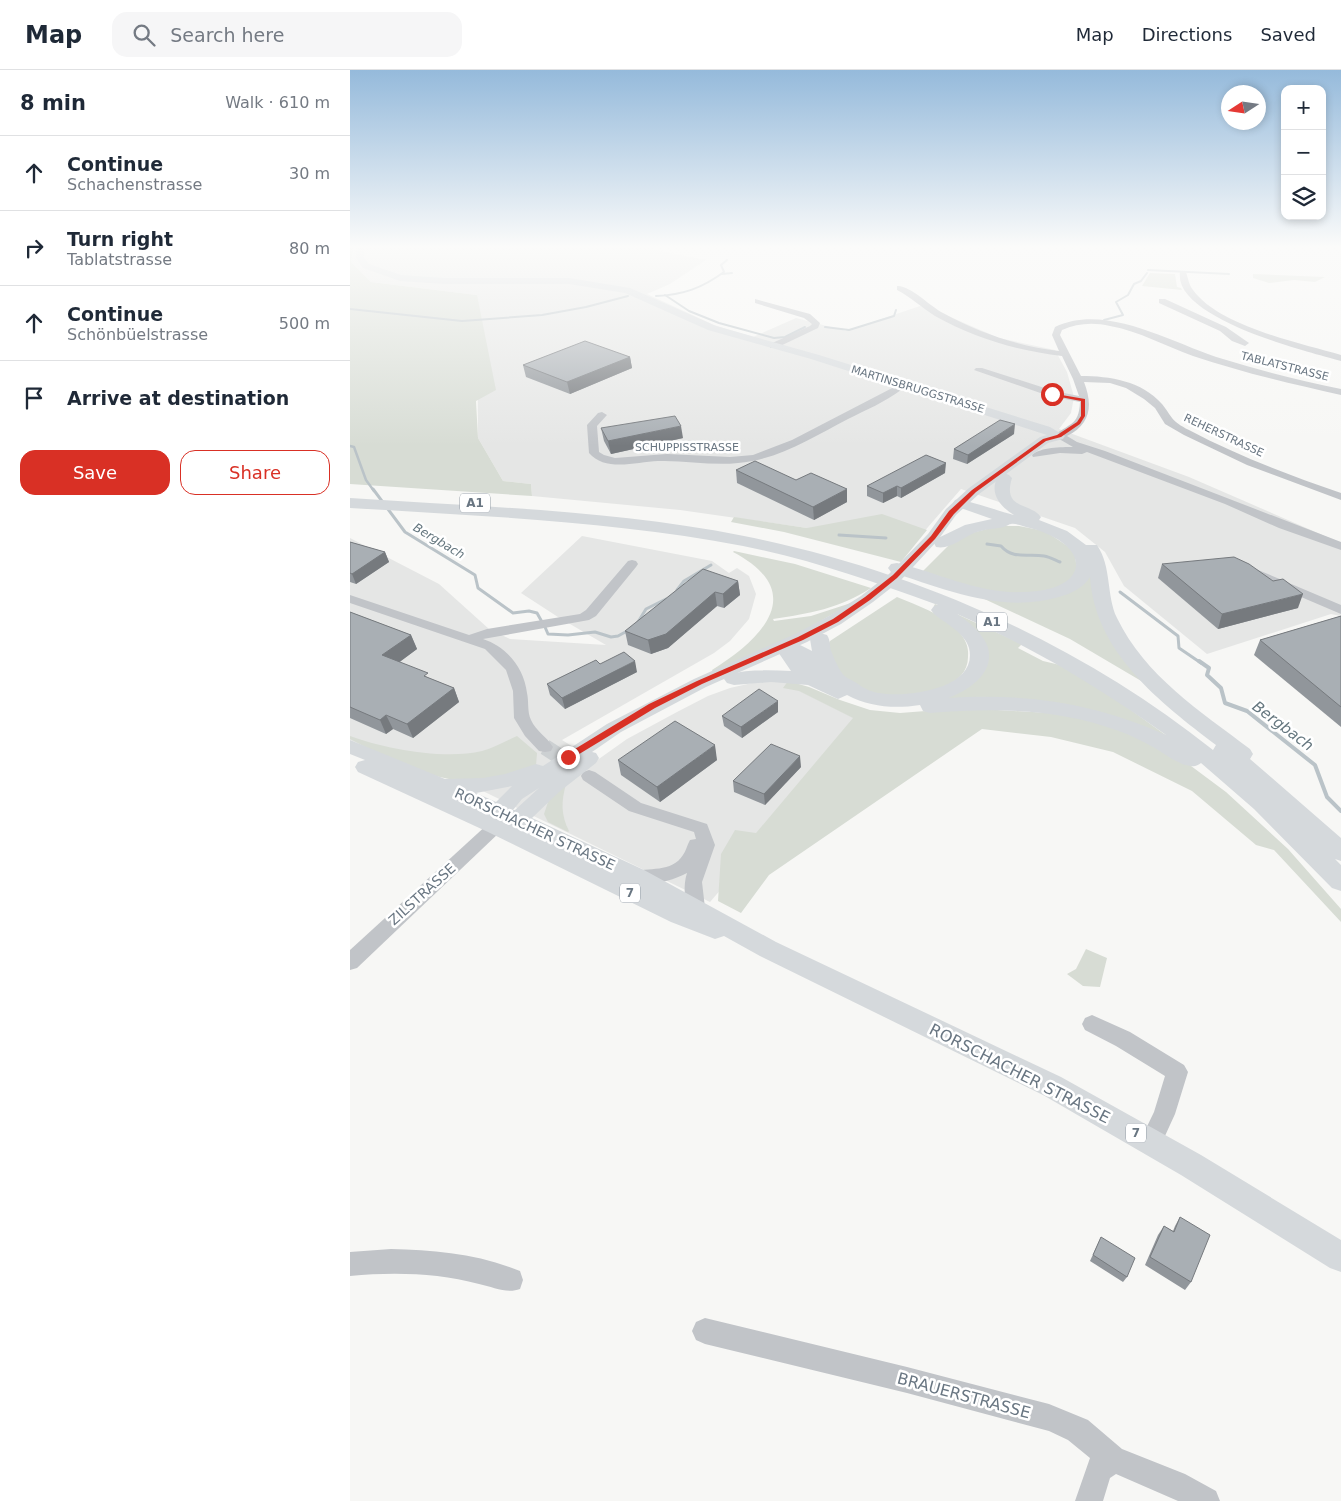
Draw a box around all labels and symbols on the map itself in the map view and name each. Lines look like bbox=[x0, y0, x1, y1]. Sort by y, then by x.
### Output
north arrow bbox=[1221, 85, 1266, 130]
street label: TABLATSTRASSE bbox=[1239, 349, 1330, 384]
street label: MARTINSBRUGGSTRASSE bbox=[850, 363, 986, 416]
route start bbox=[1041, 383, 1064, 406]
street label: REHERSTRASSE bbox=[1182, 411, 1266, 460]
street label: SCHUPPISSTRASSE bbox=[635, 441, 739, 454]
road number: A1 bbox=[460, 493, 490, 512]
water label: Bergbach bbox=[411, 520, 467, 562]
road number: A1 bbox=[977, 612, 1007, 632]
water label: Bergbach bbox=[1249, 697, 1317, 755]
route end bbox=[557, 746, 580, 769]
street label: RORSCHACHER STRASSE bbox=[452, 785, 618, 873]
street label: ZILSTRASSE bbox=[385, 860, 459, 928]
road number: 7 bbox=[620, 884, 640, 902]
street label: RORSCHACHER STRASSE bbox=[926, 1020, 1113, 1127]
road number: 7 bbox=[1126, 1124, 1146, 1142]
street label: BRAUERSTRASSE bbox=[895, 1369, 1033, 1422]

